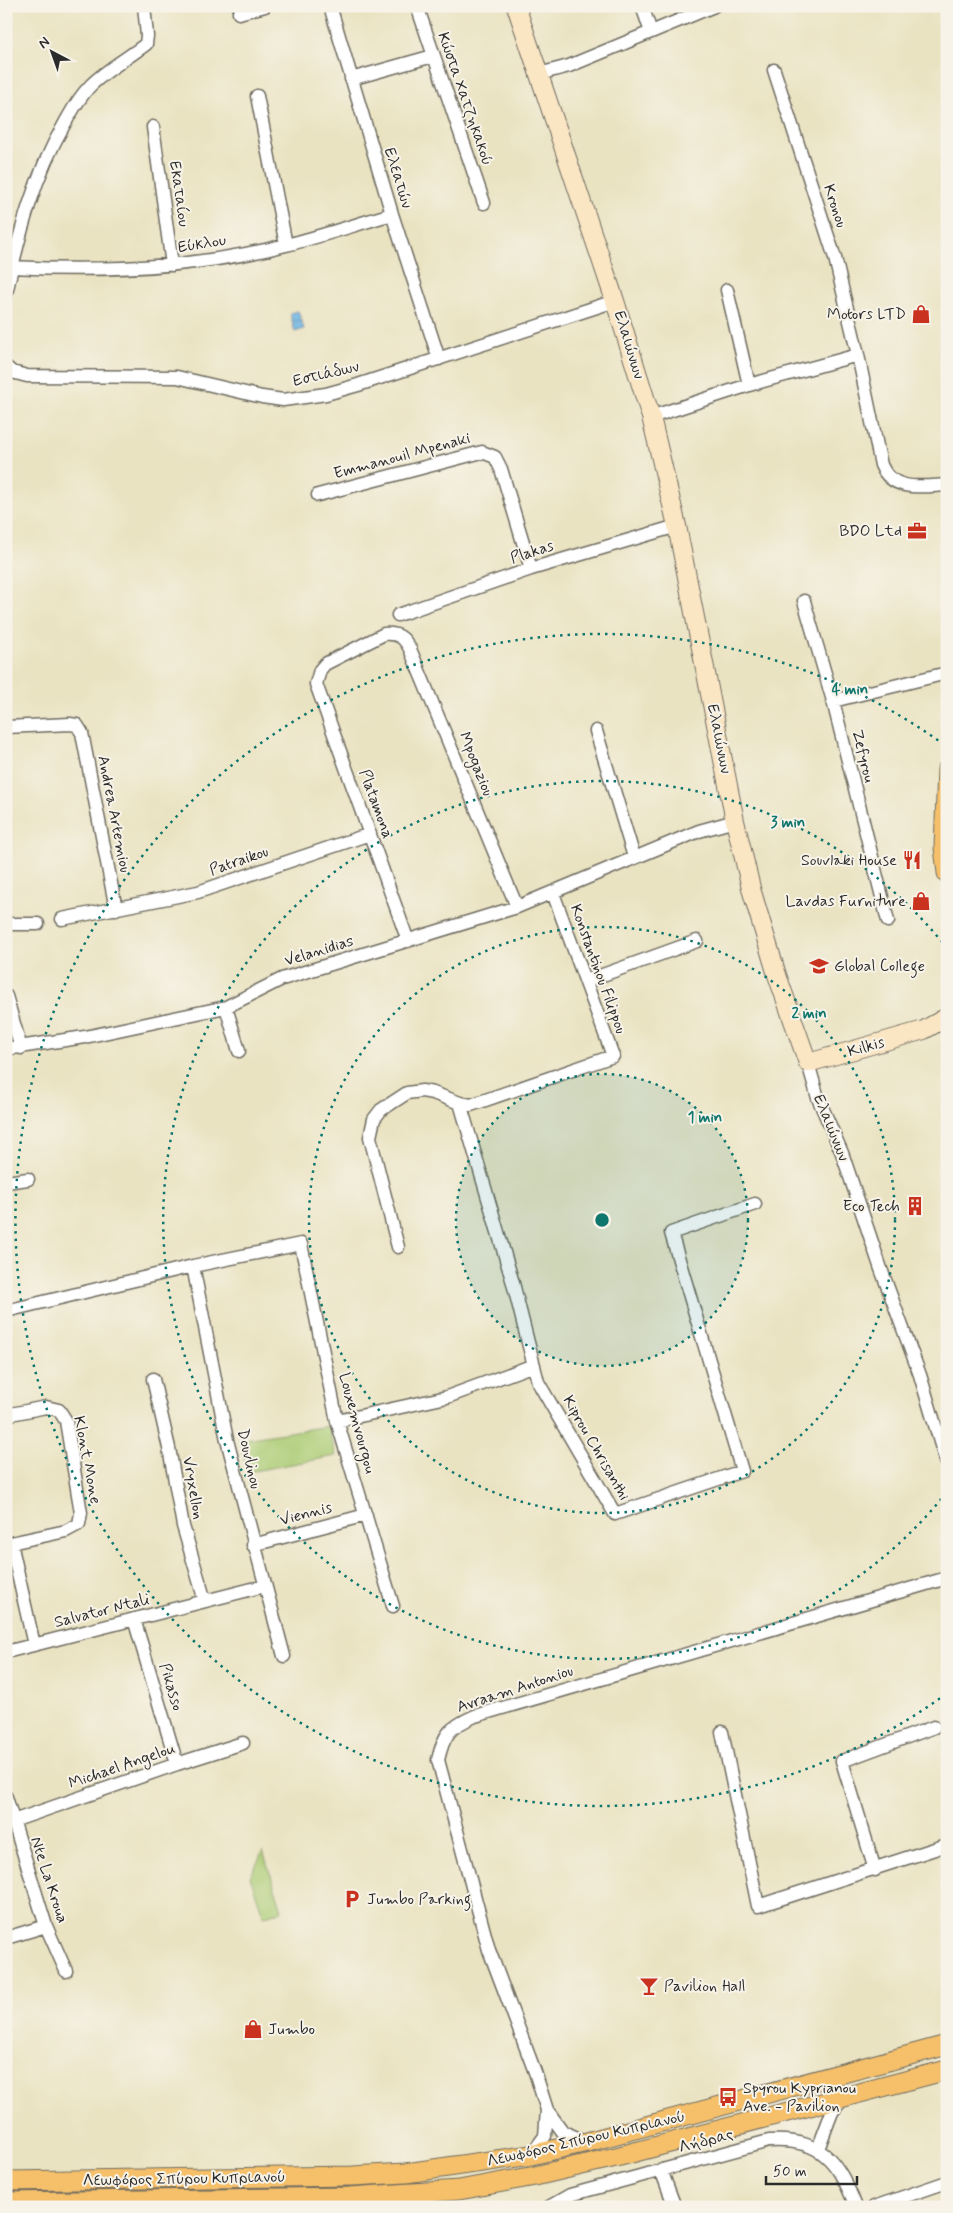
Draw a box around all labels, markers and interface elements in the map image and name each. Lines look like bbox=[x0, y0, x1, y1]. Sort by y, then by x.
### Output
north arrow bbox=[28, 28, 78, 78]
street label: Κώστα Χατζηκακού bbox=[432, 30, 498, 168]
text: N bbox=[35, 33, 54, 53]
street label: Ελεατών bbox=[379, 145, 417, 211]
street label: Εκαταίου bbox=[164, 160, 194, 228]
street label: Kronou bbox=[818, 182, 852, 230]
street label: Εύκλου bbox=[176, 230, 228, 258]
shop icon: Motors LTD bbox=[910, 303, 932, 325]
place label: Motors LTD bbox=[827, 304, 906, 325]
street label: Ελαιώνων bbox=[609, 308, 649, 382]
street label: Εστιάδων bbox=[291, 356, 361, 392]
street label: Emmanouil Mpenaki bbox=[331, 428, 473, 484]
office icon: BDO Ltd bbox=[906, 520, 928, 542]
place label: BDO Ltd bbox=[839, 521, 902, 542]
street label: Plakas bbox=[508, 535, 556, 569]
text: 4 min bbox=[832, 680, 868, 700]
street label: Ελαιώνων bbox=[702, 702, 736, 776]
street label: Zefyrou bbox=[846, 727, 880, 785]
street label: Mpogaziou bbox=[453, 729, 498, 800]
street label: Andrea Artemiou bbox=[92, 754, 136, 874]
street label: Platamona bbox=[354, 766, 398, 842]
text: 3 min bbox=[771, 813, 805, 833]
street label: Patraikou bbox=[207, 841, 271, 881]
restaurant icon: Souvlaki House bbox=[901, 849, 923, 871]
place label: Souvlaki House bbox=[801, 850, 897, 871]
shop icon: Lavdas Furniture bbox=[910, 890, 932, 912]
place label: Lavdas Furniture bbox=[786, 891, 906, 912]
street label: Konstantinou Filippou bbox=[565, 901, 631, 1037]
street label: Velanidias bbox=[282, 931, 356, 971]
school or university icon: Global College bbox=[808, 955, 830, 977]
place label: Global College bbox=[834, 956, 925, 978]
text: 2 min bbox=[791, 1004, 827, 1024]
street label: Kilkis bbox=[845, 1032, 887, 1062]
street label: Ελαιώνων bbox=[808, 1091, 854, 1165]
text: 1 min bbox=[688, 1108, 722, 1128]
building icon: Eco Tech bbox=[904, 1195, 926, 1217]
place label: Eco Tech bbox=[843, 1196, 900, 1217]
centre of rings bbox=[593, 1211, 611, 1229]
street label: Louxemvourgou bbox=[332, 1370, 381, 1476]
street label: Kiprou Chrisanthi bbox=[557, 1392, 635, 1505]
street label: Klont Mone bbox=[68, 1414, 106, 1506]
street label: Douvlinou bbox=[232, 1427, 266, 1491]
street label: Vryxellon bbox=[177, 1455, 209, 1521]
street label: Viennis bbox=[278, 1497, 334, 1531]
street label: Salvator Ntali bbox=[52, 1589, 152, 1633]
street label: Avraam Antoniou bbox=[454, 1660, 576, 1718]
street label: Pikasso bbox=[154, 1661, 188, 1713]
street label: Michael Angelou bbox=[66, 1738, 179, 1795]
street label: Nte La Kroua bbox=[25, 1834, 73, 1926]
parking icon: Jumbo Parking bbox=[341, 1888, 363, 1910]
place label: Jumbo Parking bbox=[367, 1889, 471, 1911]
bar icon: Pavilion Hall bbox=[638, 1975, 660, 1997]
place label: Pavilion Hall bbox=[664, 1976, 745, 1997]
shop icon: Jumbo bbox=[242, 2018, 264, 2040]
place label: Jumbo bbox=[268, 2019, 315, 2040]
place label: Spyrou Kyprianou Ave. - Pavilion bbox=[743, 2078, 856, 2117]
bus stop icon: Spyrou Kyprianou Ave. - Pavilion bbox=[717, 2086, 739, 2108]
street label: Λεωφόρος Σπύρου Κυπριανού bbox=[485, 2106, 687, 2172]
street label: Λήδρας bbox=[676, 2124, 736, 2158]
scale bar bbox=[766, 2153, 857, 2185]
text: 50 m bbox=[773, 2162, 807, 2182]
street label: Λεωφόρος Σπύρου Κυπριανού bbox=[82, 2167, 286, 2191]

